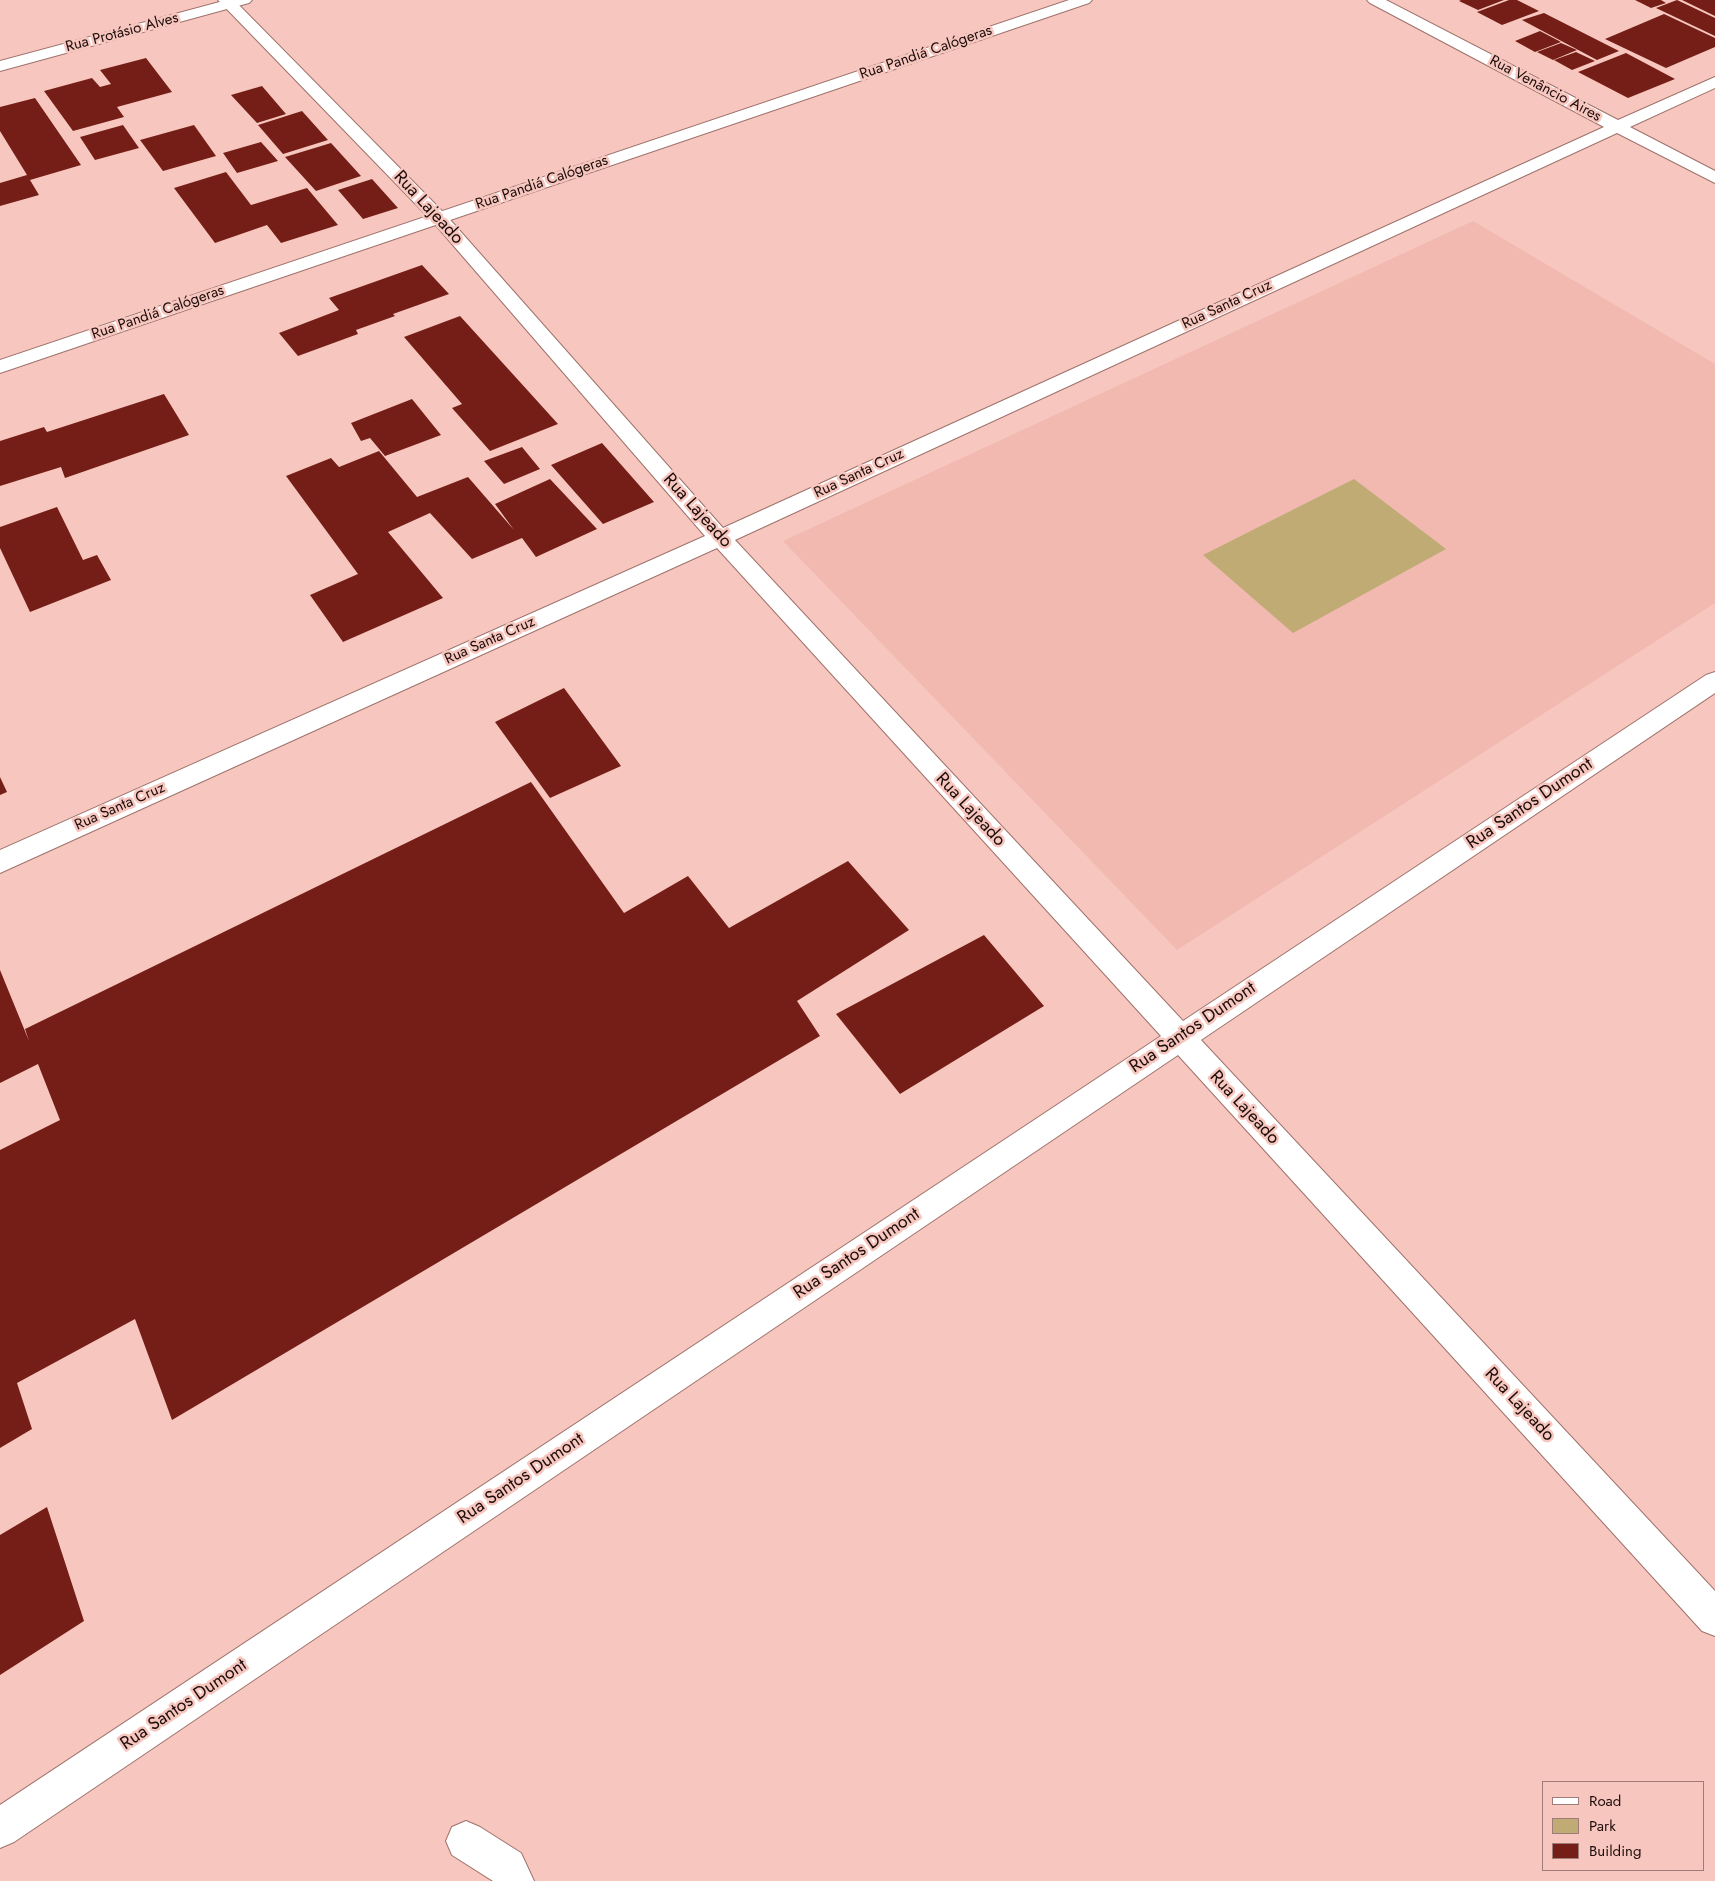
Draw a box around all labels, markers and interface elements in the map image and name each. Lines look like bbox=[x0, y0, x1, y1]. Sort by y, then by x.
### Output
street label: Rua Protásio Alves bbox=[64, 9, 180, 57]
street label: Rua Pandiá Calógeras bbox=[857, 22, 995, 84]
street label: Rua Venâncio Aires bbox=[1486, 52, 1604, 126]
street label: Rua Pandiá Calógeras bbox=[473, 152, 611, 214]
street label: Rua Lajeado bbox=[388, 167, 468, 249]
street label: Rua Santa Cruz bbox=[1179, 276, 1275, 334]
street label: Rua Pandiá Calógeras bbox=[89, 282, 227, 344]
street label: Rua Santa Cruz bbox=[811, 445, 907, 503]
street label: Rua Lajeado bbox=[658, 469, 736, 553]
street label: Rua Santa Cruz bbox=[442, 613, 538, 669]
street label: Rua Santos Dumont bbox=[1463, 754, 1597, 854]
street label: Rua Lajeado bbox=[930, 769, 1010, 851]
street label: Rua Santa Cruz bbox=[72, 779, 168, 835]
street label: Rua Santos Dumont bbox=[1126, 978, 1260, 1078]
street label: Rua Lajeado bbox=[1204, 1067, 1284, 1149]
street label: Rua Santos Dumont bbox=[790, 1204, 924, 1304]
street label: Rua Lajeado bbox=[1479, 1364, 1559, 1446]
street label: Rua Santos Dumont bbox=[454, 1429, 588, 1529]
street label: Rua Santos Dumont bbox=[117, 1655, 251, 1755]
legend bbox=[1542, 1781, 1705, 1871]
text: Road bbox=[1589, 1790, 1621, 1812]
text: Park bbox=[1589, 1815, 1616, 1837]
text: Building bbox=[1589, 1840, 1641, 1862]

